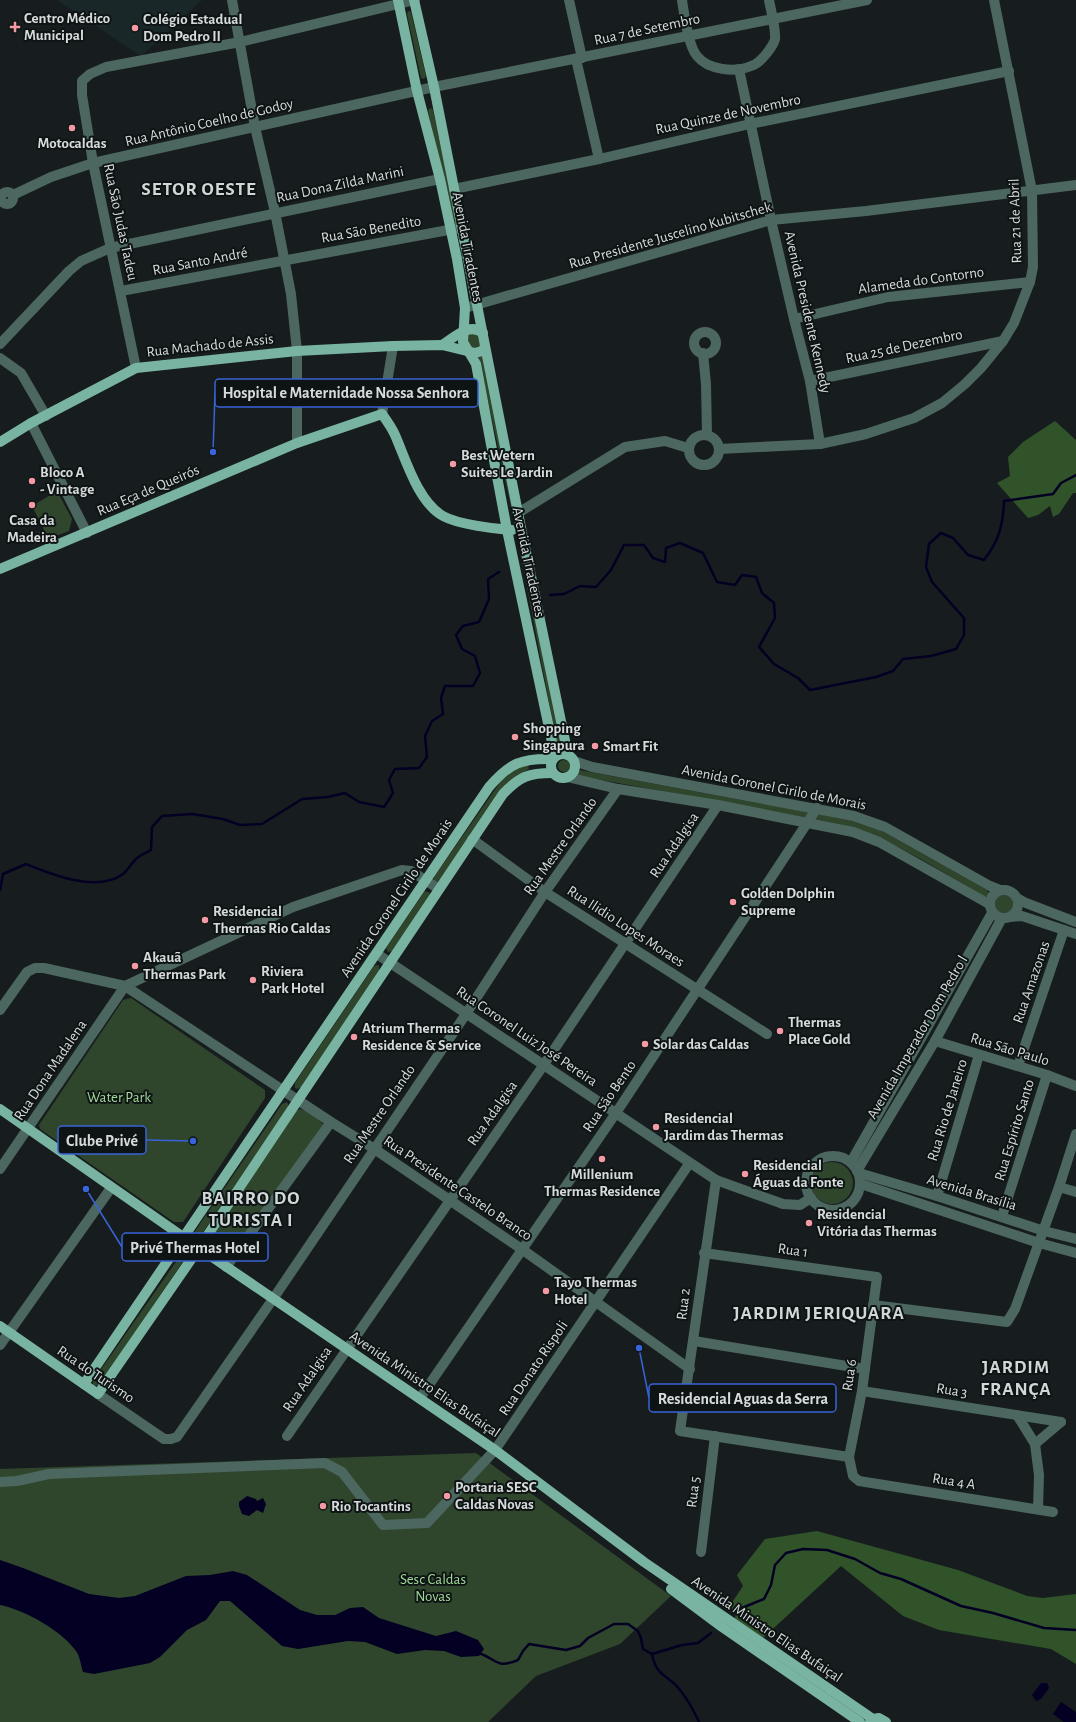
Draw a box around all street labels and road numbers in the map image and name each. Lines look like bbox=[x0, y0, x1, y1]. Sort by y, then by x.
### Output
street label: Rua 7 de Setembro bbox=[593, 11, 701, 48]
street label: Rua Quinze de Novembro bbox=[654, 92, 802, 137]
street label: Rua Antônio Coelho de Godoy bbox=[124, 96, 295, 149]
street label: Rua São Judas Tadeu bbox=[101, 162, 140, 282]
street label: Rua Dona Zilda Marini bbox=[275, 164, 405, 205]
street label: Rua 21 de Abril bbox=[1007, 178, 1024, 264]
street label: Avenida Tiradentes bbox=[449, 191, 486, 304]
street label: Rua Presidente Juscelino Kubitschek bbox=[567, 199, 773, 272]
street label: Rua São Benedito bbox=[320, 213, 422, 246]
street label: Avenida Presidente Kennedy bbox=[782, 230, 834, 395]
street label: Rua Santo André bbox=[151, 245, 249, 278]
street label: Alameda do Contorno bbox=[857, 264, 985, 297]
street label: Rua 25 de Dezembro bbox=[844, 327, 964, 366]
street label: Rua Machado de Assis bbox=[146, 331, 274, 360]
street label: Rua Eça de Queirós bbox=[95, 462, 202, 519]
street label: Avenida Tiradentes bbox=[510, 506, 547, 618]
street label: Avenida Coronel Cirilo de Morais bbox=[680, 762, 867, 813]
street label: Rua Mestre Orlando bbox=[521, 795, 600, 898]
street label: Rua Adalgisa bbox=[647, 810, 702, 881]
street label: Avenida Coronel Cirilo de Morais bbox=[338, 816, 455, 980]
street label: Rua Ilidio Lopes Moraes bbox=[564, 883, 687, 970]
street label: Rua Amazonas bbox=[1010, 939, 1053, 1025]
street label: Avenida Imperador Dom Pedro l bbox=[864, 953, 970, 1122]
street label: Rua Coronel Luiz José Pereira bbox=[453, 984, 600, 1089]
street label: Rua Dona Madalena bbox=[11, 1017, 90, 1123]
street label: Rua São Paulo bbox=[969, 1030, 1051, 1069]
street label: Rua Rio de Janeiro bbox=[925, 1057, 970, 1163]
street label: Rua São Bento bbox=[580, 1058, 639, 1135]
street label: Rua Mestre Orlando bbox=[341, 1062, 418, 1166]
street label: Rua Adalgisa bbox=[465, 1078, 520, 1148]
street label: Rua Espírito Santo bbox=[992, 1078, 1037, 1183]
street label: Rua Presidente Castelo Branco bbox=[381, 1133, 535, 1244]
street label: Avenida Brasília bbox=[925, 1172, 1019, 1213]
street label: Rua 1 bbox=[777, 1241, 809, 1260]
street label: Rua 2 bbox=[674, 1287, 693, 1321]
street label: Rua Donato Rispoli bbox=[496, 1318, 571, 1418]
street label: Avenida Ministro Elias Bufaiçal bbox=[347, 1328, 503, 1440]
street label: Rua do Turismo bbox=[54, 1343, 137, 1406]
street label: Rua Adalgisa bbox=[280, 1344, 335, 1415]
street label: Rua 6 bbox=[840, 1358, 859, 1392]
street label: Rua 3 bbox=[935, 1381, 969, 1400]
street label: Rua 4 A bbox=[931, 1471, 977, 1492]
street label: Rua 5 bbox=[684, 1476, 703, 1509]
street label: Avenida Ministro Elias Bufaiçal bbox=[689, 1573, 845, 1685]

